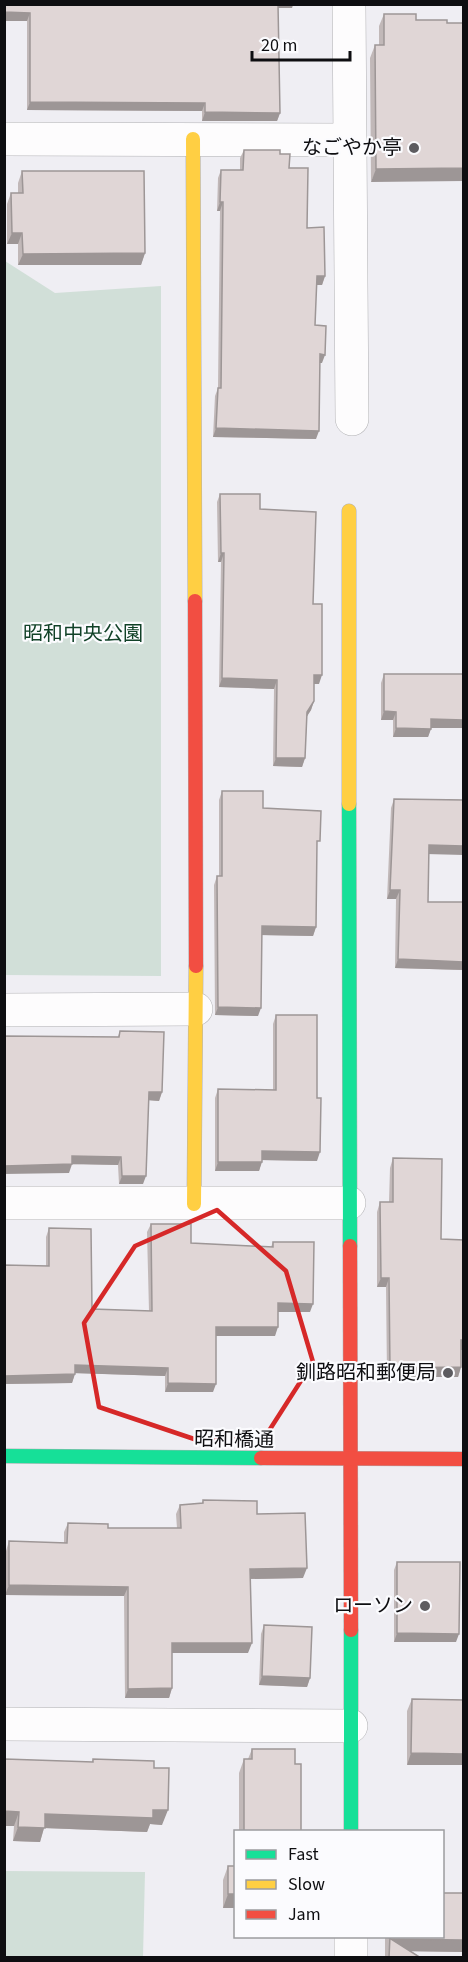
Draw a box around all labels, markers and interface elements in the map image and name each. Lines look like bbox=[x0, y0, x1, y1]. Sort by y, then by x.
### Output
scale bar bbox=[252, 24, 350, 62]
text: 20 m bbox=[261, 33, 297, 58]
place label: なごやか亭 bbox=[302, 134, 402, 162]
marker: なごやか亭 bbox=[407, 141, 421, 155]
park label: 昭和中央公園 bbox=[23, 620, 143, 648]
place label: 釧路昭和郵便局 bbox=[296, 1359, 436, 1387]
marker: 釧路昭和郵便局 bbox=[441, 1366, 455, 1380]
street label: 昭和橋通 bbox=[194, 1425, 274, 1455]
place label: ローソン bbox=[333, 1592, 413, 1620]
marker: ローソン bbox=[418, 1599, 432, 1613]
legend bbox=[234, 1830, 444, 1938]
text: Fast bbox=[288, 1842, 319, 1867]
text: Slow bbox=[288, 1872, 325, 1897]
text: Jam bbox=[288, 1902, 321, 1927]

